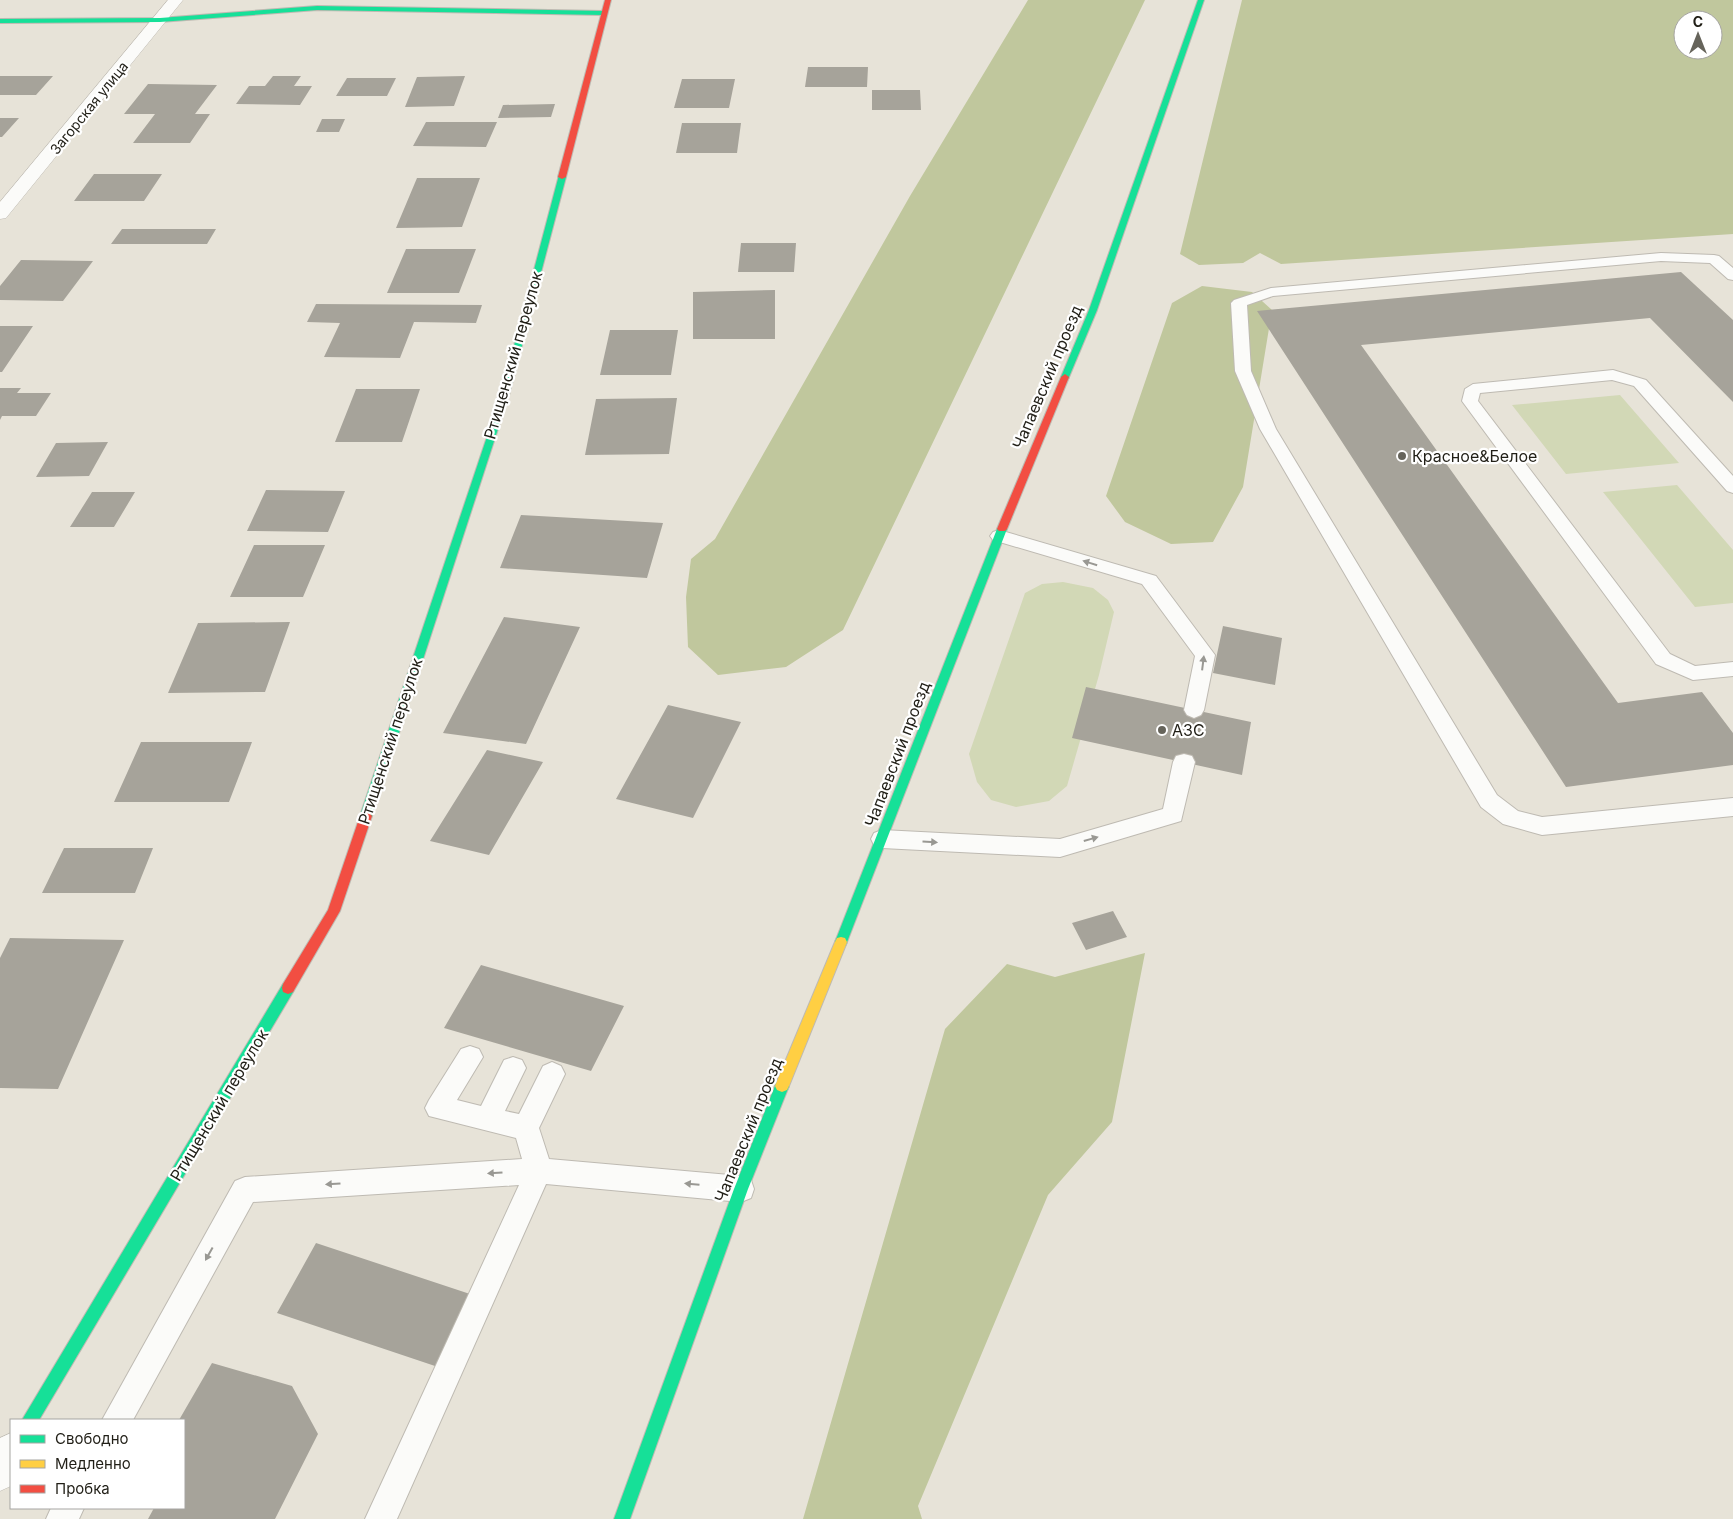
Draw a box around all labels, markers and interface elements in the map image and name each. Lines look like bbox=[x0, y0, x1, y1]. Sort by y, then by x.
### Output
north arrow bbox=[1673, 10, 1723, 60]
text: С bbox=[1693, 13, 1703, 30]
street label: Загорская улица bbox=[46, 58, 131, 157]
street label: Ртищенский переулок bbox=[479, 268, 547, 441]
street label: Чапаевский проезд bbox=[1008, 302, 1086, 452]
place label: Красное&Белое bbox=[1412, 446, 1537, 466]
marker: Красное&Белое bbox=[1396, 450, 1408, 462]
one-way arrow bbox=[1082, 558, 1097, 566]
one-way arrow bbox=[1199, 654, 1207, 670]
street label: Ртищенский переулок bbox=[354, 655, 426, 827]
street label: Чапаевский проезд bbox=[860, 678, 934, 830]
place label: АЗС bbox=[1172, 720, 1205, 740]
marker: АЗС bbox=[1156, 724, 1168, 736]
one-way arrow bbox=[1084, 835, 1099, 843]
one-way arrow bbox=[923, 838, 939, 846]
street label: Ртищенский переулок bbox=[166, 1025, 273, 1185]
street label: Чапаевский проезд bbox=[710, 1055, 786, 1205]
one-way arrow bbox=[487, 1170, 503, 1178]
one-way arrow bbox=[684, 1180, 700, 1188]
one-way arrow bbox=[325, 1181, 341, 1189]
one-way arrow bbox=[205, 1247, 213, 1262]
legend bbox=[10, 1419, 185, 1509]
text: Свободно bbox=[55, 1429, 129, 1448]
text: Медленно bbox=[55, 1454, 131, 1473]
text: Пробка bbox=[55, 1479, 110, 1498]

